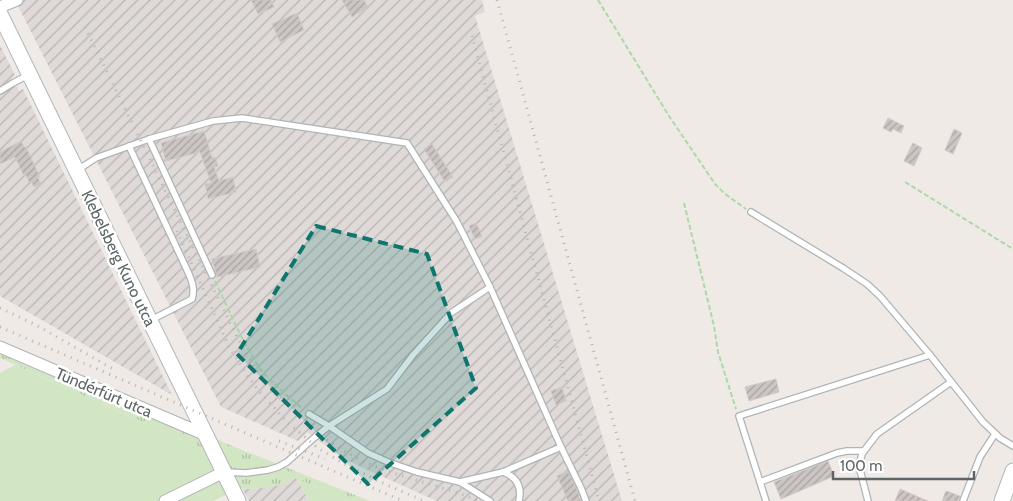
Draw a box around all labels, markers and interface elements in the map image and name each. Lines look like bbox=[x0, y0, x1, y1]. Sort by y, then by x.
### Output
street label: Klebelsberg Kuno utca bbox=[77, 187, 160, 330]
street label: Tündérfürt utca bbox=[53, 364, 155, 421]
scale bar bbox=[833, 448, 974, 480]
text: 100 m bbox=[840, 457, 882, 475]

